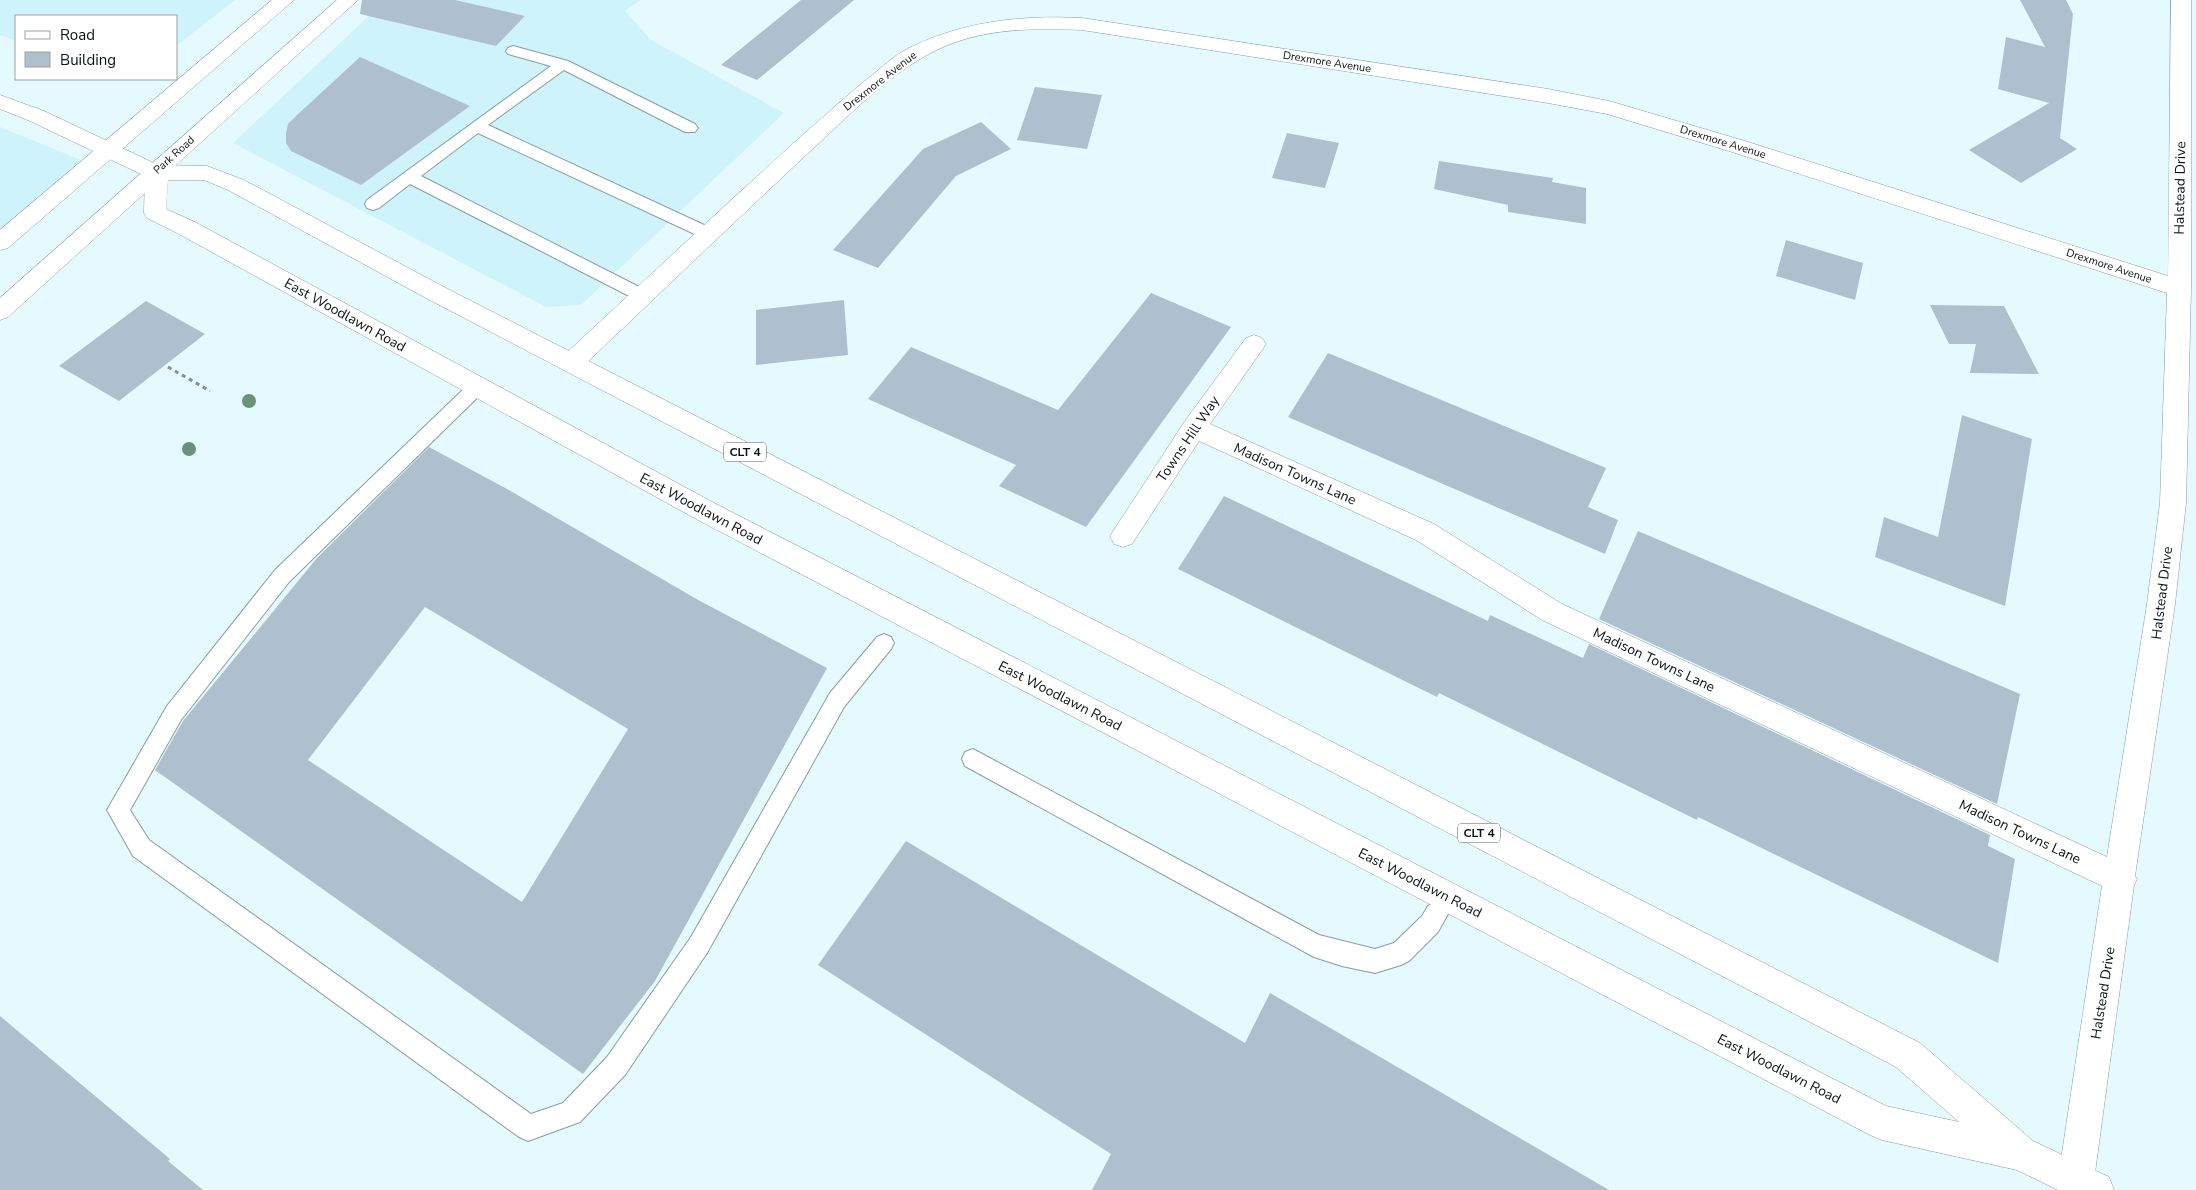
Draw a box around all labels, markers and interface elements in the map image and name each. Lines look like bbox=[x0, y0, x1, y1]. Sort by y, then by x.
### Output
legend bbox=[15, 15, 178, 80]
text: Road bbox=[60, 25, 95, 45]
street label: Drexmore Avenue bbox=[840, 48, 920, 114]
street label: Drexmore Avenue bbox=[1282, 48, 1372, 76]
text: Building bbox=[60, 50, 116, 70]
street label: Drexmore Avenue bbox=[1678, 122, 1768, 162]
street label: Park Road bbox=[150, 133, 198, 177]
street label: Halstead Drive bbox=[2170, 141, 2190, 235]
street label: Drexmore Avenue bbox=[2064, 245, 2154, 287]
street label: East Woodlawn Road bbox=[281, 274, 409, 356]
street label: Towns Hill Way bbox=[1152, 392, 1224, 486]
street label: Madison Towns Lane bbox=[1231, 438, 1359, 510]
road number: CLT 4 bbox=[724, 442, 766, 462]
street label: East Woodlawn Road bbox=[636, 469, 766, 549]
street label: Halstead Drive bbox=[2147, 545, 2177, 641]
street label: Madison Towns Lane bbox=[1590, 623, 1718, 697]
street label: East Woodlawn Road bbox=[995, 657, 1125, 735]
street label: Madison Towns Lane bbox=[1956, 795, 2084, 869]
road number: CLT 4 bbox=[1458, 824, 1500, 842]
street label: East Woodlawn Road bbox=[1355, 844, 1485, 922]
street label: Halstead Drive bbox=[2086, 945, 2120, 1041]
street label: East Woodlawn Road bbox=[1714, 1030, 1844, 1108]

